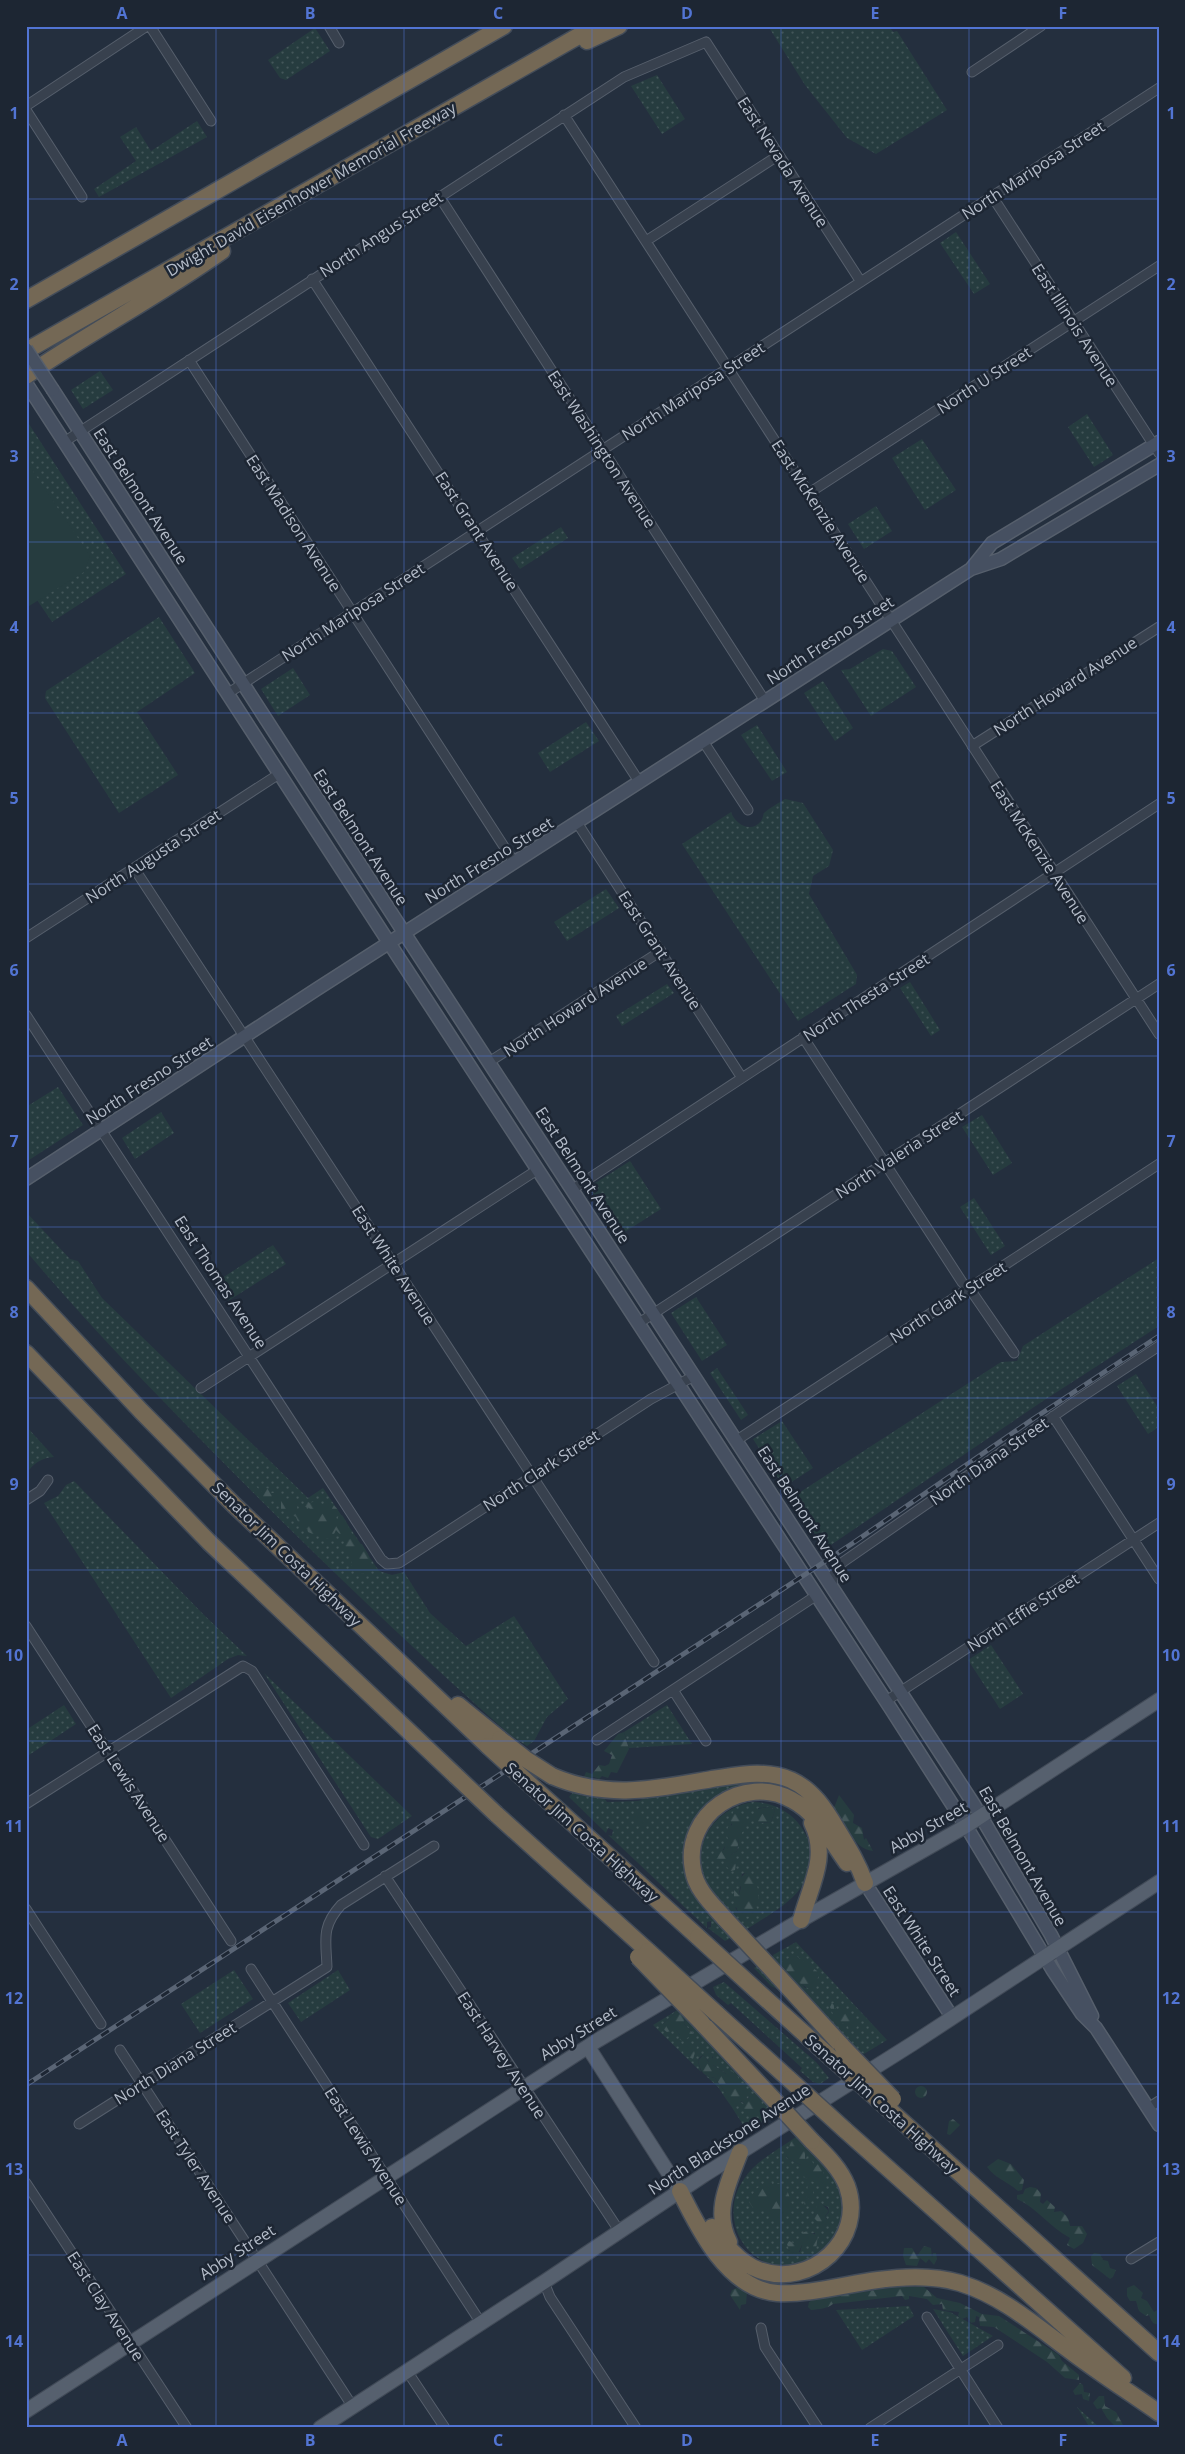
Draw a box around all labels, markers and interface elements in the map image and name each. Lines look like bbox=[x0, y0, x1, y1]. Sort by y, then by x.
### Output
text: A bbox=[116, 2, 128, 24]
text: B bbox=[305, 2, 315, 24]
text: C bbox=[493, 2, 503, 24]
text: D bbox=[681, 2, 693, 24]
text: E bbox=[871, 2, 880, 24]
text: F bbox=[1059, 2, 1067, 24]
street label: East Nevada Avenue bbox=[732, 92, 834, 232]
street label: Dwight David Eisenhower Memorial Freeway bbox=[162, 96, 461, 281]
text: 1 bbox=[9, 102, 19, 124]
text: 1 bbox=[1166, 102, 1176, 124]
street label: North Mariposa Street bbox=[957, 115, 1109, 225]
street label: North Angus Street bbox=[315, 186, 447, 282]
street label: East Illinois Avenue bbox=[1027, 259, 1123, 391]
text: 2 bbox=[9, 273, 19, 295]
text: 2 bbox=[1166, 273, 1176, 295]
street label: North Mariposa Street bbox=[617, 336, 769, 446]
street label: North U Street bbox=[933, 341, 1036, 419]
street label: East Washington Avenue bbox=[543, 366, 661, 532]
street label: East Belmont Avenue bbox=[89, 424, 193, 568]
street label: East McKenzie Avenue bbox=[766, 435, 876, 587]
text: 3 bbox=[9, 445, 19, 467]
text: 3 bbox=[1166, 445, 1176, 467]
street label: East Madison Avenue bbox=[241, 450, 347, 596]
street label: East Grant Avenue bbox=[430, 467, 524, 595]
street label: North Mariposa Street bbox=[277, 557, 429, 667]
street label: North Fresno Street bbox=[762, 590, 898, 689]
text: 4 bbox=[9, 616, 19, 638]
text: 4 bbox=[1166, 616, 1176, 638]
street label: North Howard Avenue bbox=[989, 631, 1141, 741]
street label: East Belmont Avenue bbox=[309, 765, 413, 909]
street label: East McKenzie Avenue bbox=[985, 776, 1095, 928]
text: 5 bbox=[9, 787, 19, 809]
text: 5 bbox=[1166, 787, 1176, 809]
street label: North Augusta Street bbox=[81, 804, 225, 908]
street label: North Fresno Street bbox=[421, 811, 558, 908]
street label: East Grant Avenue bbox=[613, 886, 707, 1014]
street label: North Thesta Street bbox=[799, 948, 934, 1046]
street label: North Howard Avenue bbox=[499, 952, 651, 1062]
text: 6 bbox=[9, 959, 19, 981]
text: 6 bbox=[1166, 959, 1176, 981]
street label: North Fresno Street bbox=[81, 1030, 217, 1129]
street label: East Belmont Avenue bbox=[531, 1103, 635, 1247]
street label: North Valeria Street bbox=[831, 1104, 967, 1203]
text: 7 bbox=[9, 1130, 19, 1152]
text: 7 bbox=[1166, 1130, 1176, 1152]
street label: East White Avenue bbox=[347, 1201, 441, 1329]
street label: East Thomas Avenue bbox=[170, 1211, 272, 1353]
street label: North Clark Street bbox=[886, 1256, 1011, 1348]
text: 8 bbox=[9, 1301, 19, 1323]
text: 8 bbox=[1166, 1301, 1176, 1323]
street label: North Diana Street bbox=[925, 1412, 1053, 1510]
street label: North Clark Street bbox=[479, 1424, 604, 1516]
street label: East Belmont Avenue bbox=[753, 1442, 857, 1586]
text: 9 bbox=[9, 1473, 19, 1495]
text: 9 bbox=[1166, 1473, 1176, 1495]
street label: Senator Jim Costa Highway bbox=[208, 1477, 367, 1632]
street label: North Effie Street bbox=[963, 1567, 1083, 1656]
text: 10 bbox=[5, 1644, 23, 1666]
text: 10 bbox=[1162, 1644, 1180, 1666]
street label: East Lewis Avenue bbox=[83, 1720, 175, 1846]
street label: Senator Jim Costa Highway bbox=[501, 1757, 664, 1908]
street label: East Belmont Avenue bbox=[974, 1782, 1072, 1930]
street label: Abby Street bbox=[885, 1796, 971, 1858]
text: 11 bbox=[5, 1815, 23, 1837]
text: 11 bbox=[1162, 1815, 1180, 1837]
street label: East White Street bbox=[878, 1882, 966, 2001]
text: 12 bbox=[5, 1987, 23, 2009]
street label: East Harvey Avenue bbox=[453, 1987, 551, 2123]
text: 12 bbox=[1162, 1987, 1180, 2009]
street label: Abby Street bbox=[535, 2001, 621, 2065]
street label: North Diana Street bbox=[110, 2016, 240, 2109]
street label: Senator Jim Costa Highway bbox=[801, 2029, 964, 2180]
street label: North Blackstone Avenue bbox=[644, 2078, 814, 2200]
street label: East Lewis Avenue bbox=[320, 2083, 412, 2209]
street label: East Tyler Avenue bbox=[151, 2105, 241, 2227]
text: 13 bbox=[5, 2158, 23, 2180]
text: 13 bbox=[1162, 2158, 1180, 2180]
street label: Abby Street bbox=[195, 2219, 280, 2285]
street label: East Clay Avenue bbox=[62, 2247, 150, 2365]
text: 14 bbox=[5, 2330, 23, 2352]
text: 14 bbox=[1162, 2330, 1180, 2352]
text: A bbox=[116, 2429, 128, 2451]
text: B bbox=[305, 2429, 315, 2451]
text: C bbox=[493, 2429, 503, 2451]
text: D bbox=[681, 2429, 693, 2451]
text: E bbox=[871, 2429, 880, 2451]
text: F bbox=[1059, 2429, 1067, 2451]

